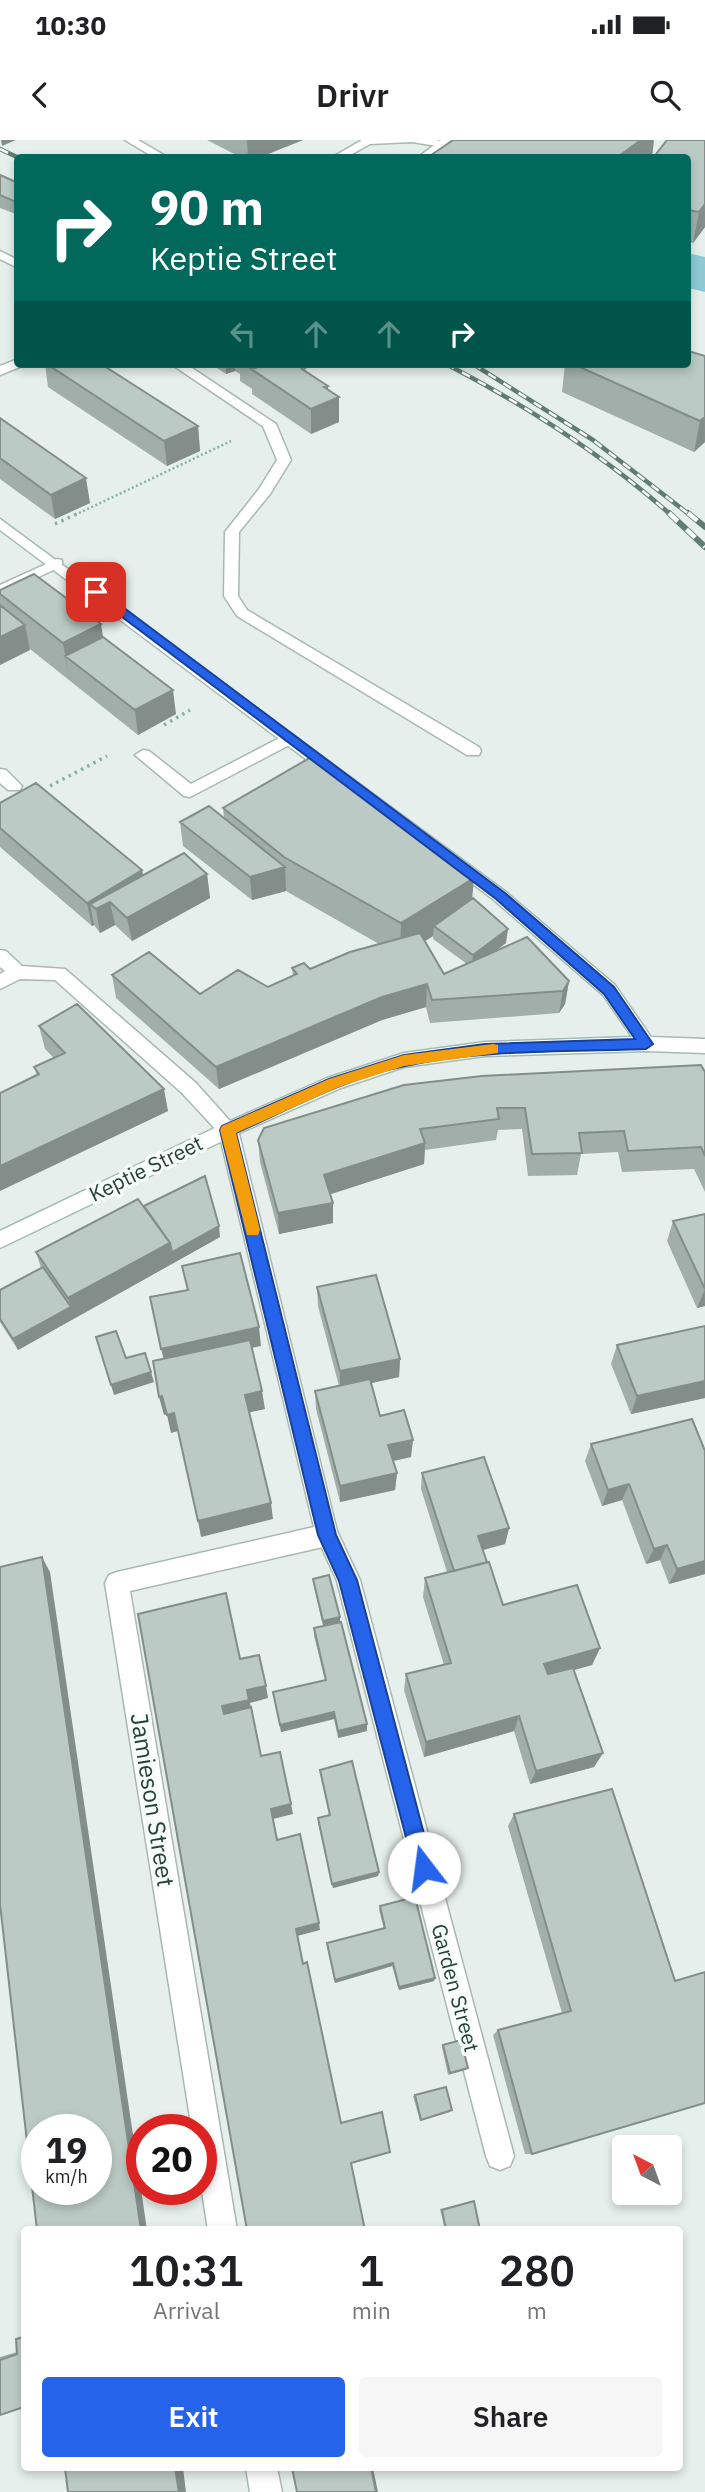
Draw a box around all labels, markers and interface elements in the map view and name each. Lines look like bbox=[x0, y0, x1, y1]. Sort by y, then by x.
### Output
text: 10:30 bbox=[35, 8, 106, 42]
text: Drivr bbox=[316, 74, 389, 116]
icon: back bbox=[21, 76, 59, 114]
icon: search bbox=[646, 76, 684, 114]
text: 90 m bbox=[150, 175, 264, 238]
icon: right bbox=[35, 182, 126, 273]
text: Keptie Street bbox=[150, 237, 338, 279]
icon: left bbox=[224, 315, 262, 353]
icon: ahead bbox=[297, 315, 335, 353]
icon: ahead bbox=[370, 315, 408, 353]
icon: right bbox=[443, 315, 481, 353]
pin bbox=[66, 562, 126, 622]
icon: arrive bbox=[77, 573, 115, 611]
street label: Keptie Street bbox=[84, 1129, 207, 1208]
street label: Jamieson Street bbox=[123, 1711, 183, 1889]
position arrow bbox=[387, 1831, 461, 1905]
street label: Garden Street bbox=[425, 1921, 487, 2055]
speed limit sign: 20 bbox=[126, 2114, 217, 2205]
text: 19 bbox=[45, 2127, 88, 2173]
north arrow bbox=[612, 2135, 682, 2205]
map controls bbox=[612, 2135, 682, 2205]
text: km/h bbox=[45, 2165, 88, 2188]
text: 10:31 bbox=[129, 2243, 244, 2298]
text: 1 bbox=[359, 2243, 384, 2298]
text: 280 bbox=[499, 2243, 575, 2298]
text: Arrival bbox=[153, 2295, 220, 2325]
text: min bbox=[352, 2295, 391, 2325]
text: m bbox=[527, 2295, 547, 2325]
button: Exit bbox=[42, 2377, 345, 2457]
button: Share bbox=[359, 2377, 662, 2457]

